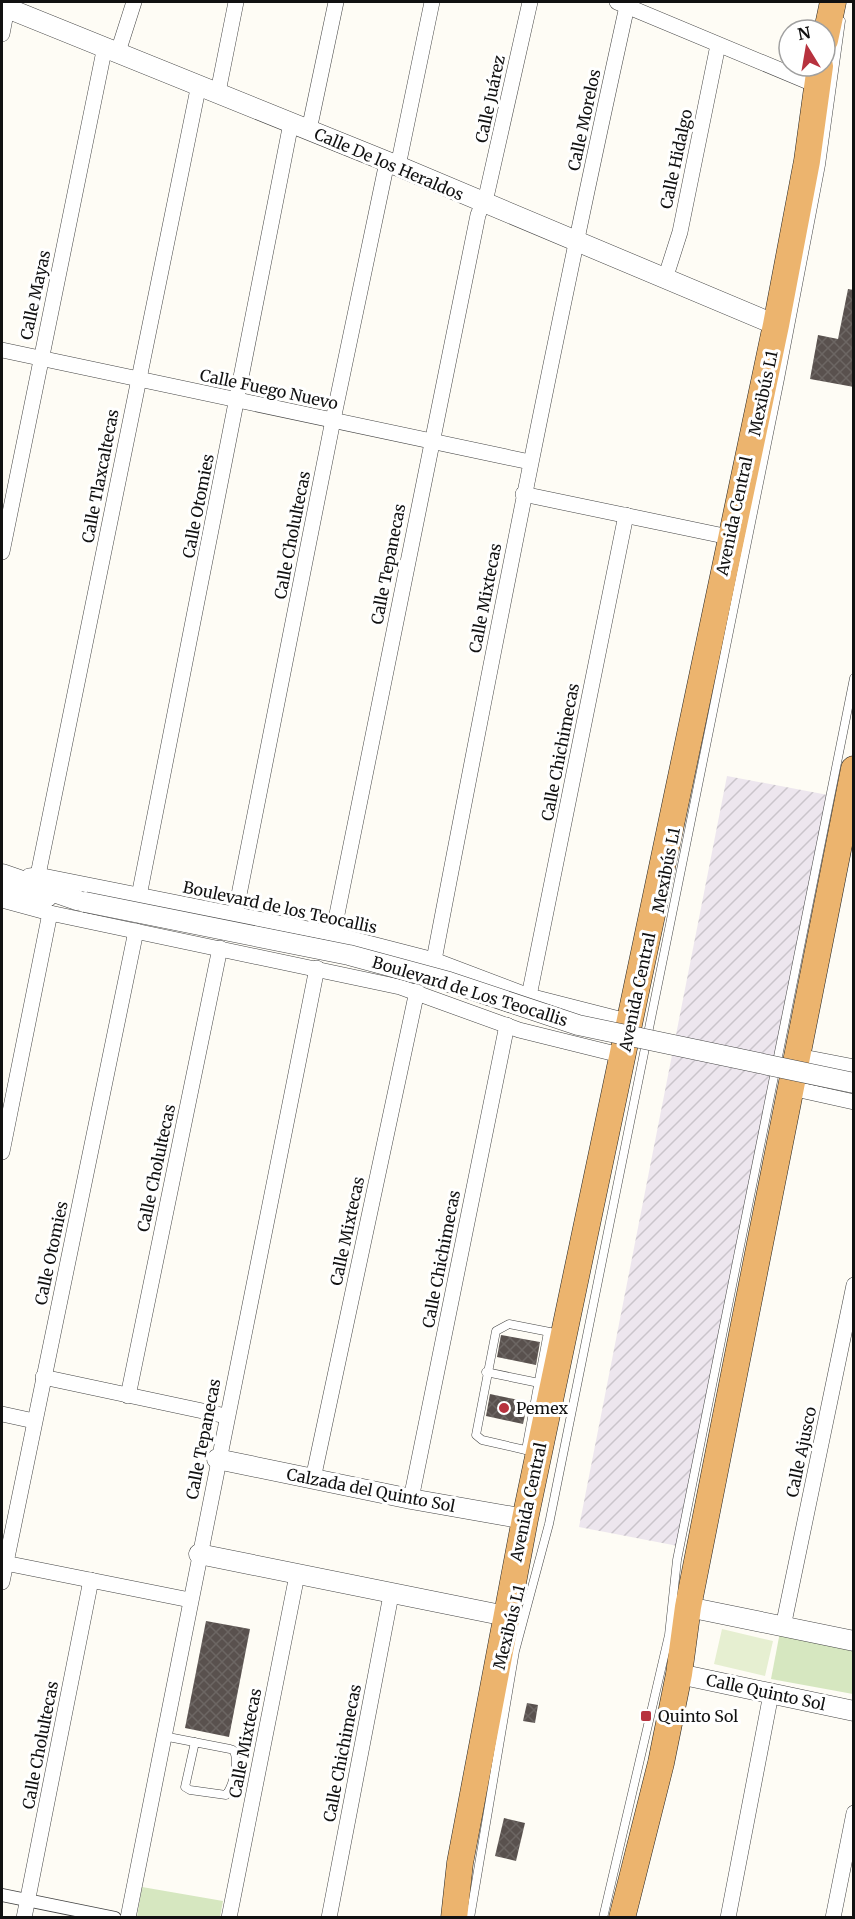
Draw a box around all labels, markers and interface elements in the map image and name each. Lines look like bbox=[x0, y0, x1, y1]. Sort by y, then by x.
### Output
north arrow bbox=[777, 18, 837, 78]
text: N bbox=[796, 22, 813, 44]
street label: Calle Juárez bbox=[471, 53, 509, 145]
street label: Calle Morelos bbox=[563, 67, 605, 173]
street label: Calle Hidalgo bbox=[656, 107, 696, 211]
street label: Calle De los Heraldos bbox=[311, 123, 467, 205]
street label: Calle Mayas bbox=[16, 248, 54, 342]
street label: Mexibús L1 bbox=[744, 349, 782, 437]
street label: Calle Fuego Nuevo bbox=[198, 365, 340, 413]
street label: Calle Tlaxcaltecas bbox=[77, 407, 123, 545]
street label: Calle Otomies bbox=[178, 452, 218, 560]
street label: Avenida Central bbox=[711, 455, 756, 578]
street label: Calle Cholultecas bbox=[270, 469, 314, 601]
street label: Calle Tepanecas bbox=[366, 502, 410, 626]
street label: Calle Mixtecas bbox=[465, 541, 505, 654]
street label: Calle Chichimecas bbox=[537, 681, 583, 823]
street label: Mexibús L1 bbox=[648, 826, 684, 914]
street label: Boulevard de los Teocallis bbox=[181, 877, 379, 937]
street label: Avenida Central bbox=[614, 931, 659, 1054]
street label: Boulevard de Los Teocallis bbox=[370, 952, 570, 1030]
street label: Calle Cholultecas bbox=[133, 1102, 179, 1234]
street label: Calle Mixtecas bbox=[326, 1174, 368, 1287]
street label: Calle Chichimecas bbox=[418, 1188, 464, 1330]
street label: Calle Otomies bbox=[30, 1199, 72, 1307]
street label: Calle Tepanecas bbox=[181, 1377, 225, 1501]
place label: Pemex bbox=[516, 1398, 569, 1418]
marker: Pemex bbox=[497, 1401, 511, 1415]
street label: Calle Ajusco bbox=[782, 1405, 820, 1499]
street label: Avenida Central bbox=[505, 1441, 550, 1564]
street label: Calzada del Quinto Sol bbox=[285, 1464, 457, 1516]
street label: Mexibús L1 bbox=[489, 1583, 529, 1671]
street label: Calle Quinto Sol bbox=[704, 1670, 828, 1714]
street label: Calle Cholultecas bbox=[18, 1679, 62, 1811]
street label: Calle Chichimecas bbox=[319, 1682, 365, 1824]
street label: Calle Mixtecas bbox=[225, 1686, 265, 1799]
place label: Quinto Sol bbox=[658, 1706, 738, 1726]
marker: Quinto Sol bbox=[639, 1709, 653, 1723]

